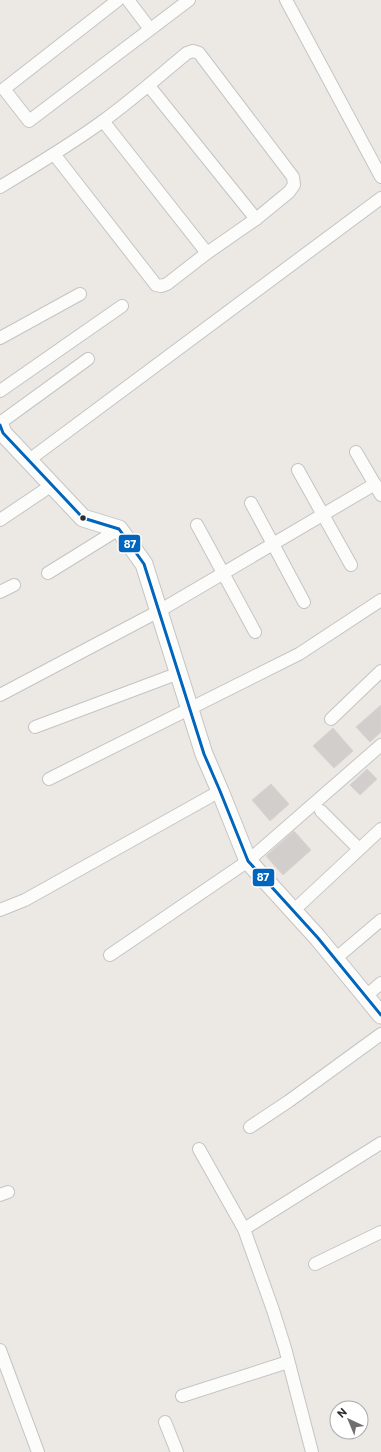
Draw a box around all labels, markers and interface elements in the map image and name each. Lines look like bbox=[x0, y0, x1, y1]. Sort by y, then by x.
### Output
unlabelled marker bbox=[78, 513, 88, 523]
line badge: 87 bbox=[118, 534, 141, 553]
text: 87 bbox=[124, 537, 136, 550]
line badge: 87 bbox=[252, 868, 275, 887]
text: 87 bbox=[257, 870, 269, 883]
north arrow bbox=[329, 1400, 369, 1440]
text: N bbox=[334, 1405, 349, 1420]

